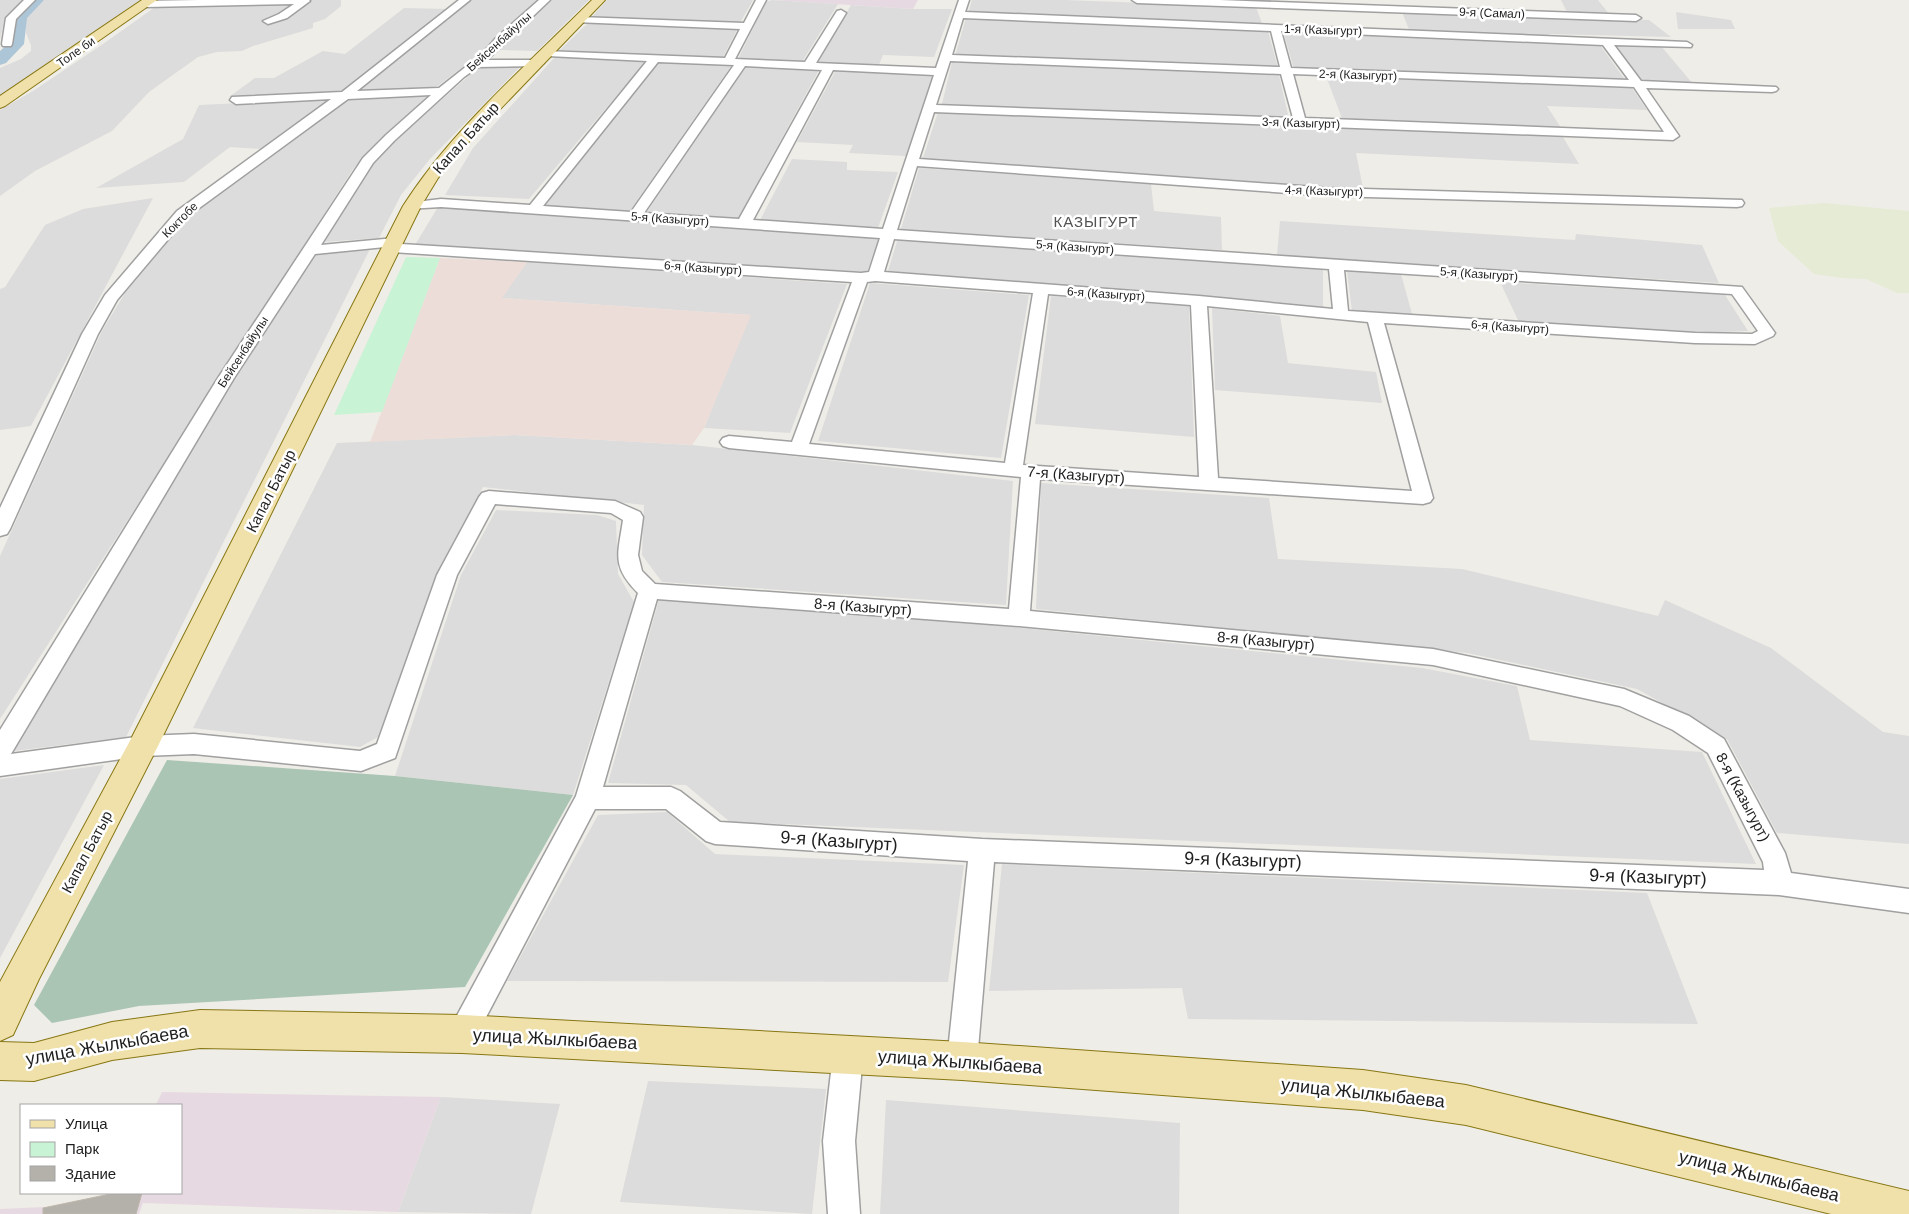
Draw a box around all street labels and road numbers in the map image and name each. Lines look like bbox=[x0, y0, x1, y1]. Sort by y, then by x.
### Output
street label: 9-я (Самал) bbox=[1459, 5, 1525, 21]
street label: Бейсенбайулы bbox=[464, 9, 534, 75]
street label: 1-я (Казыгурт) bbox=[1284, 22, 1362, 38]
street label: Толе би bbox=[54, 34, 98, 70]
street label: 2-я (Казыгурт) bbox=[1319, 67, 1397, 83]
street label: Капал Батыр bbox=[429, 98, 502, 177]
street label: 3-я (Казыгурт) bbox=[1262, 115, 1340, 131]
street label: 4-я (Казыгурт) bbox=[1285, 183, 1363, 199]
street label: Коктобе bbox=[159, 199, 201, 241]
street label: 5-я (Казыгурт) bbox=[630, 209, 710, 229]
street label: 5-я (Казыгурт) bbox=[1035, 237, 1115, 257]
street label: 6-я (Казыгурт) bbox=[663, 258, 743, 278]
street label: 5-я (Казыгурт) bbox=[1439, 264, 1519, 284]
street label: 6-я (Казыгурт) bbox=[1066, 284, 1146, 304]
street label: Бейсенбайулы bbox=[215, 314, 271, 390]
street label: 6-я (Казыгурт) bbox=[1470, 317, 1550, 337]
street label: Капал Батыр bbox=[242, 447, 299, 535]
street label: 7-я (Казыгурт) bbox=[1027, 463, 1125, 486]
street label: 8-я (Казыгурт) bbox=[814, 595, 912, 618]
street label: 8-я (Казыгурт) bbox=[1217, 628, 1316, 653]
street label: 8-я (Казыгурт) bbox=[1713, 750, 1774, 844]
street label: Капал Батыр bbox=[58, 808, 115, 896]
street label: 9-я (Казыгурт) bbox=[780, 827, 898, 855]
street label: 9-я (Казыгурт) bbox=[1184, 848, 1302, 872]
street label: 9-я (Казыгурт) bbox=[1589, 865, 1707, 889]
street label: улица Жылкыбаева bbox=[24, 1021, 191, 1069]
street label: улица Жылкыбаева bbox=[472, 1025, 639, 1053]
street label: улица Жылкыбаева bbox=[877, 1046, 1044, 1078]
street label: улица Жылкыбаева bbox=[1280, 1074, 1447, 1112]
street label: улица Жылкыбаева bbox=[1677, 1146, 1842, 1206]

